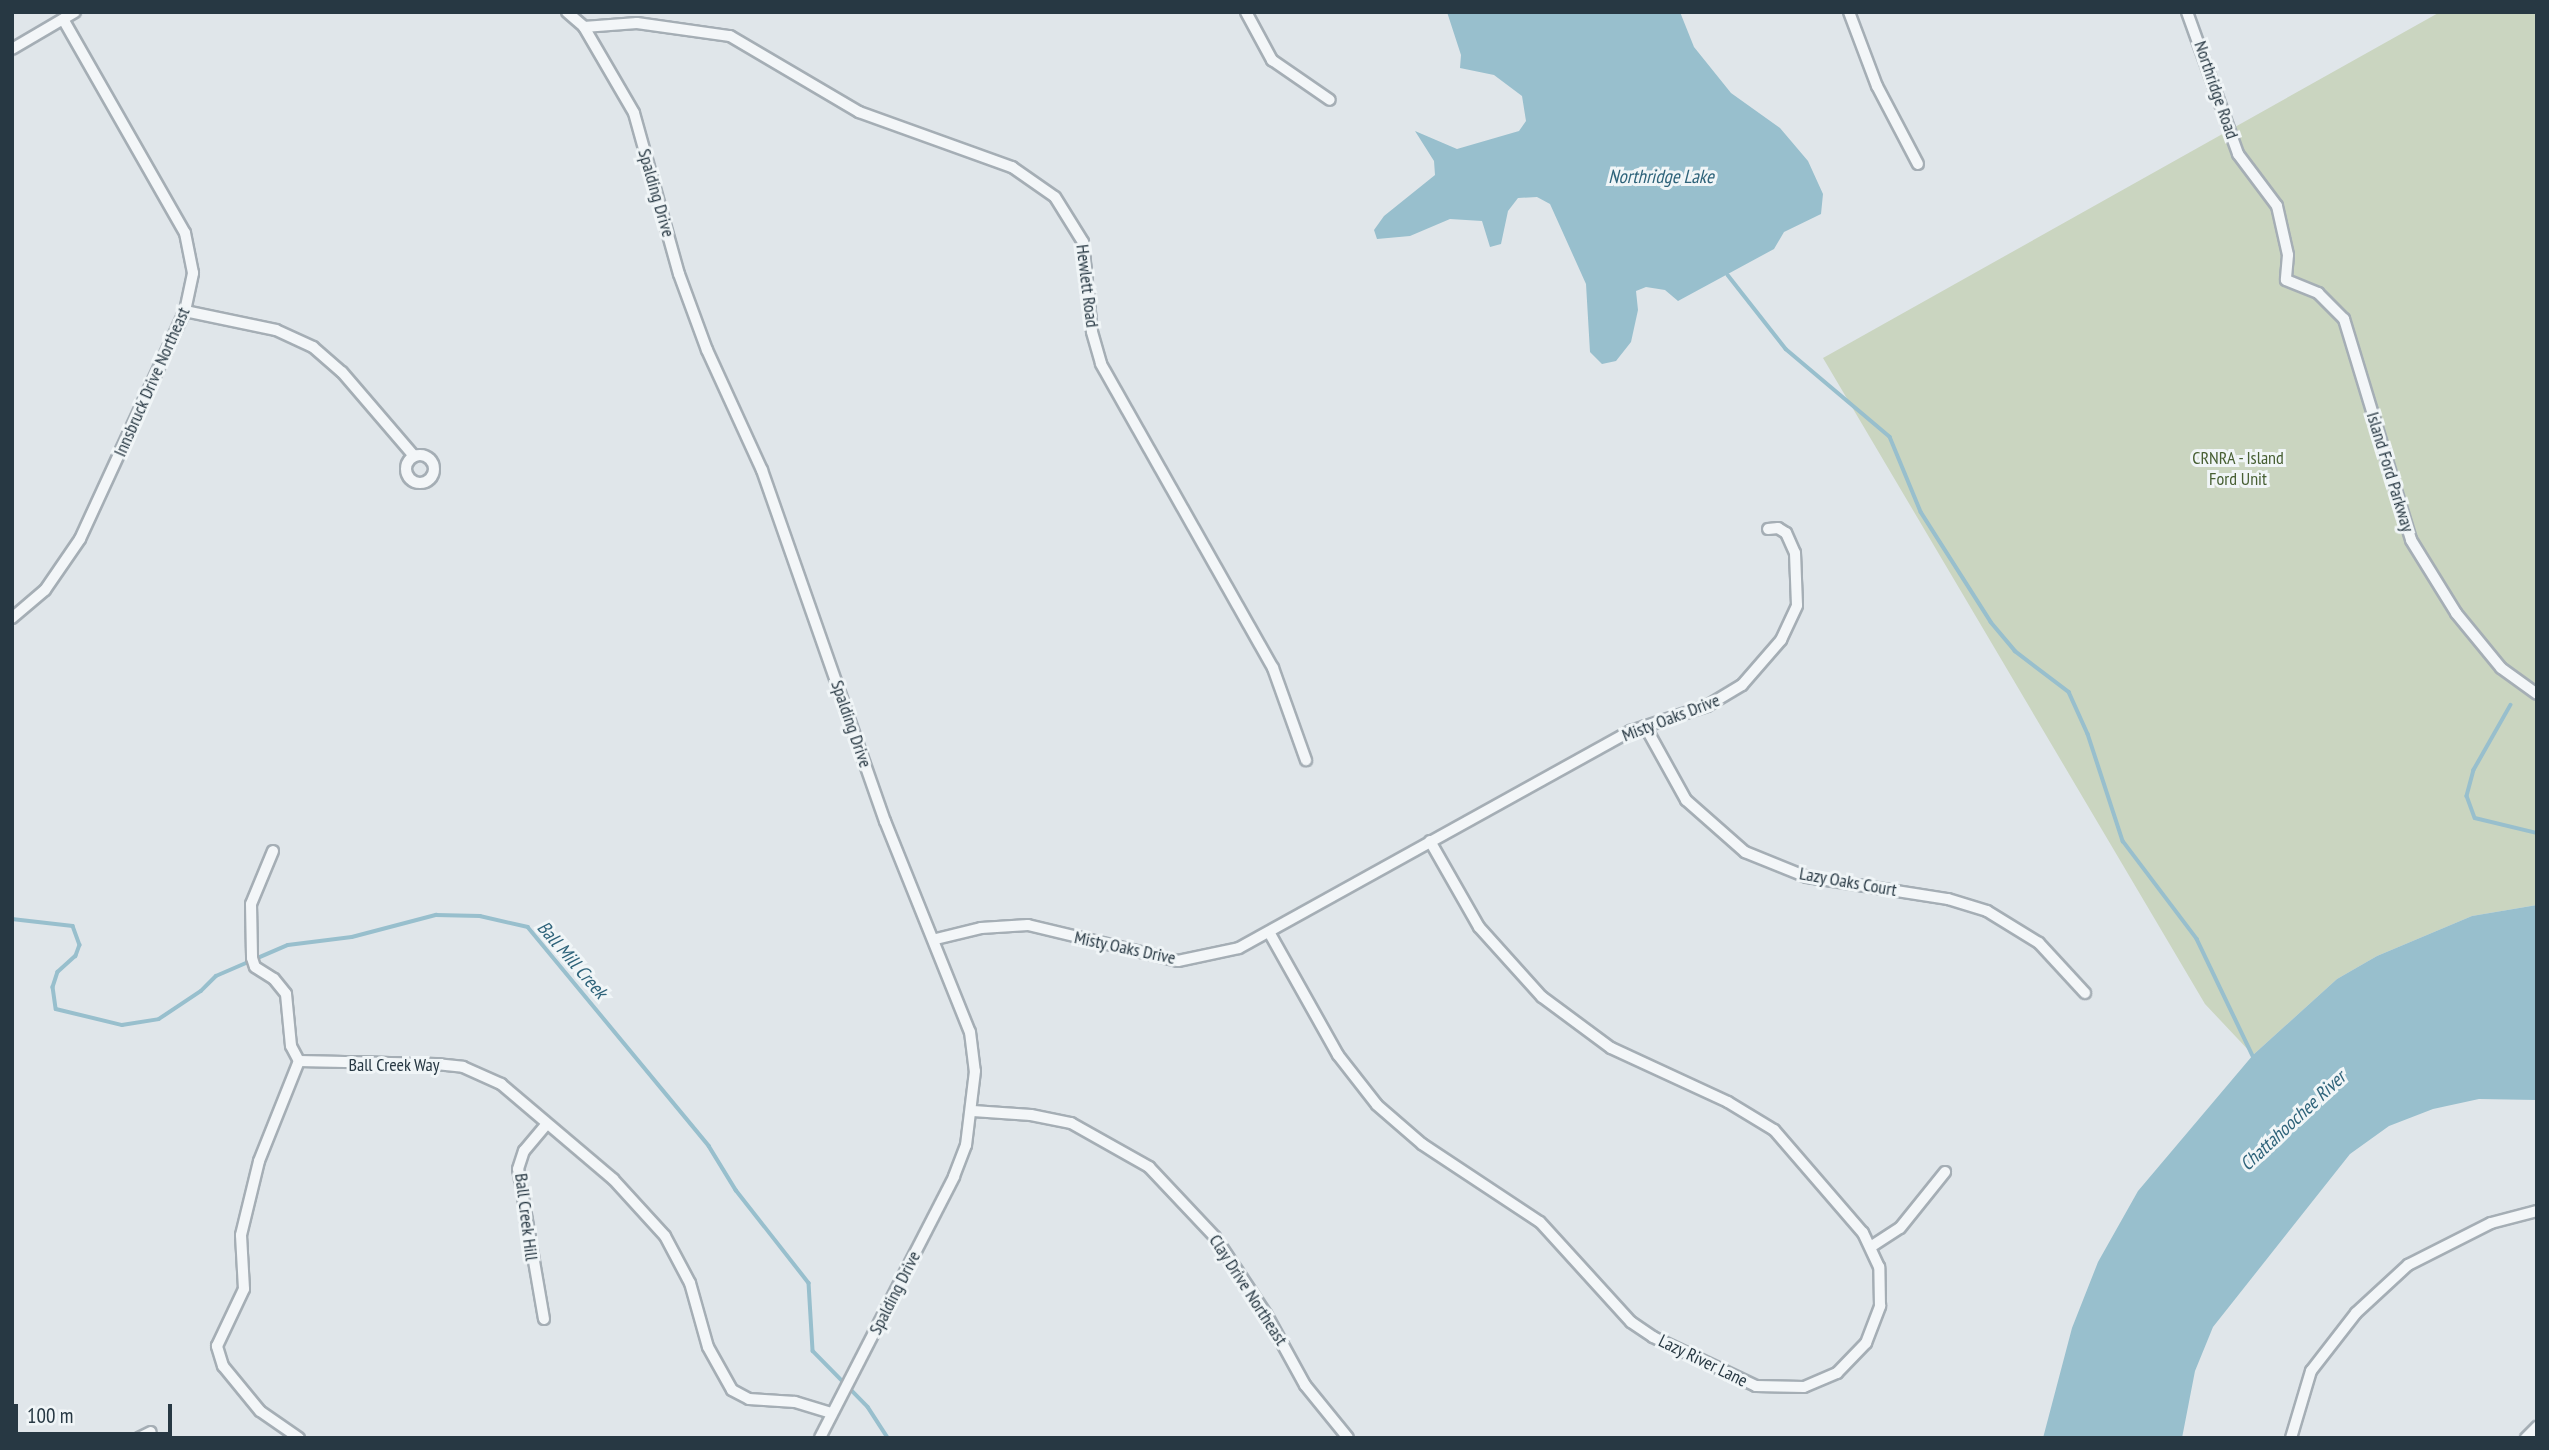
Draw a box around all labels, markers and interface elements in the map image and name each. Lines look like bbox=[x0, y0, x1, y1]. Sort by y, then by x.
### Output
street label: Northridge Road bbox=[2189, 38, 2243, 142]
street label: Spalding Drive bbox=[633, 146, 679, 240]
water label: Northridge Lake bbox=[1608, 166, 1714, 188]
street label: Hewlett Road bbox=[1071, 243, 1103, 329]
street label: Innsbruck Drive Northeast bbox=[109, 304, 195, 460]
street label: Island Ford Parkway bbox=[2362, 409, 2418, 535]
park label: CRNRA - Island Ford Unit bbox=[2191, 448, 2285, 490]
street label: Spalding Drive bbox=[826, 678, 876, 770]
street label: Misty Oaks Drive bbox=[1619, 689, 1723, 747]
street label: Lazy Oaks Court bbox=[1797, 863, 1899, 901]
water label: Ball Mill Creek bbox=[532, 917, 612, 1003]
street label: Misty Oaks Drive bbox=[1072, 927, 1178, 969]
street label: Ball Creek Way bbox=[348, 1054, 440, 1076]
water label: Chattahoochee River bbox=[2236, 1066, 2350, 1176]
street label: Ball Creek Hill bbox=[510, 1172, 542, 1262]
street label: Clay Drive Northeast bbox=[1204, 1230, 1292, 1350]
street label: Spalding Drive bbox=[865, 1248, 925, 1338]
street label: Lazy River Lane bbox=[1655, 1330, 1751, 1392]
scale bar bbox=[18, 1390, 175, 1434]
text: 100 m bbox=[27, 1402, 73, 1429]

